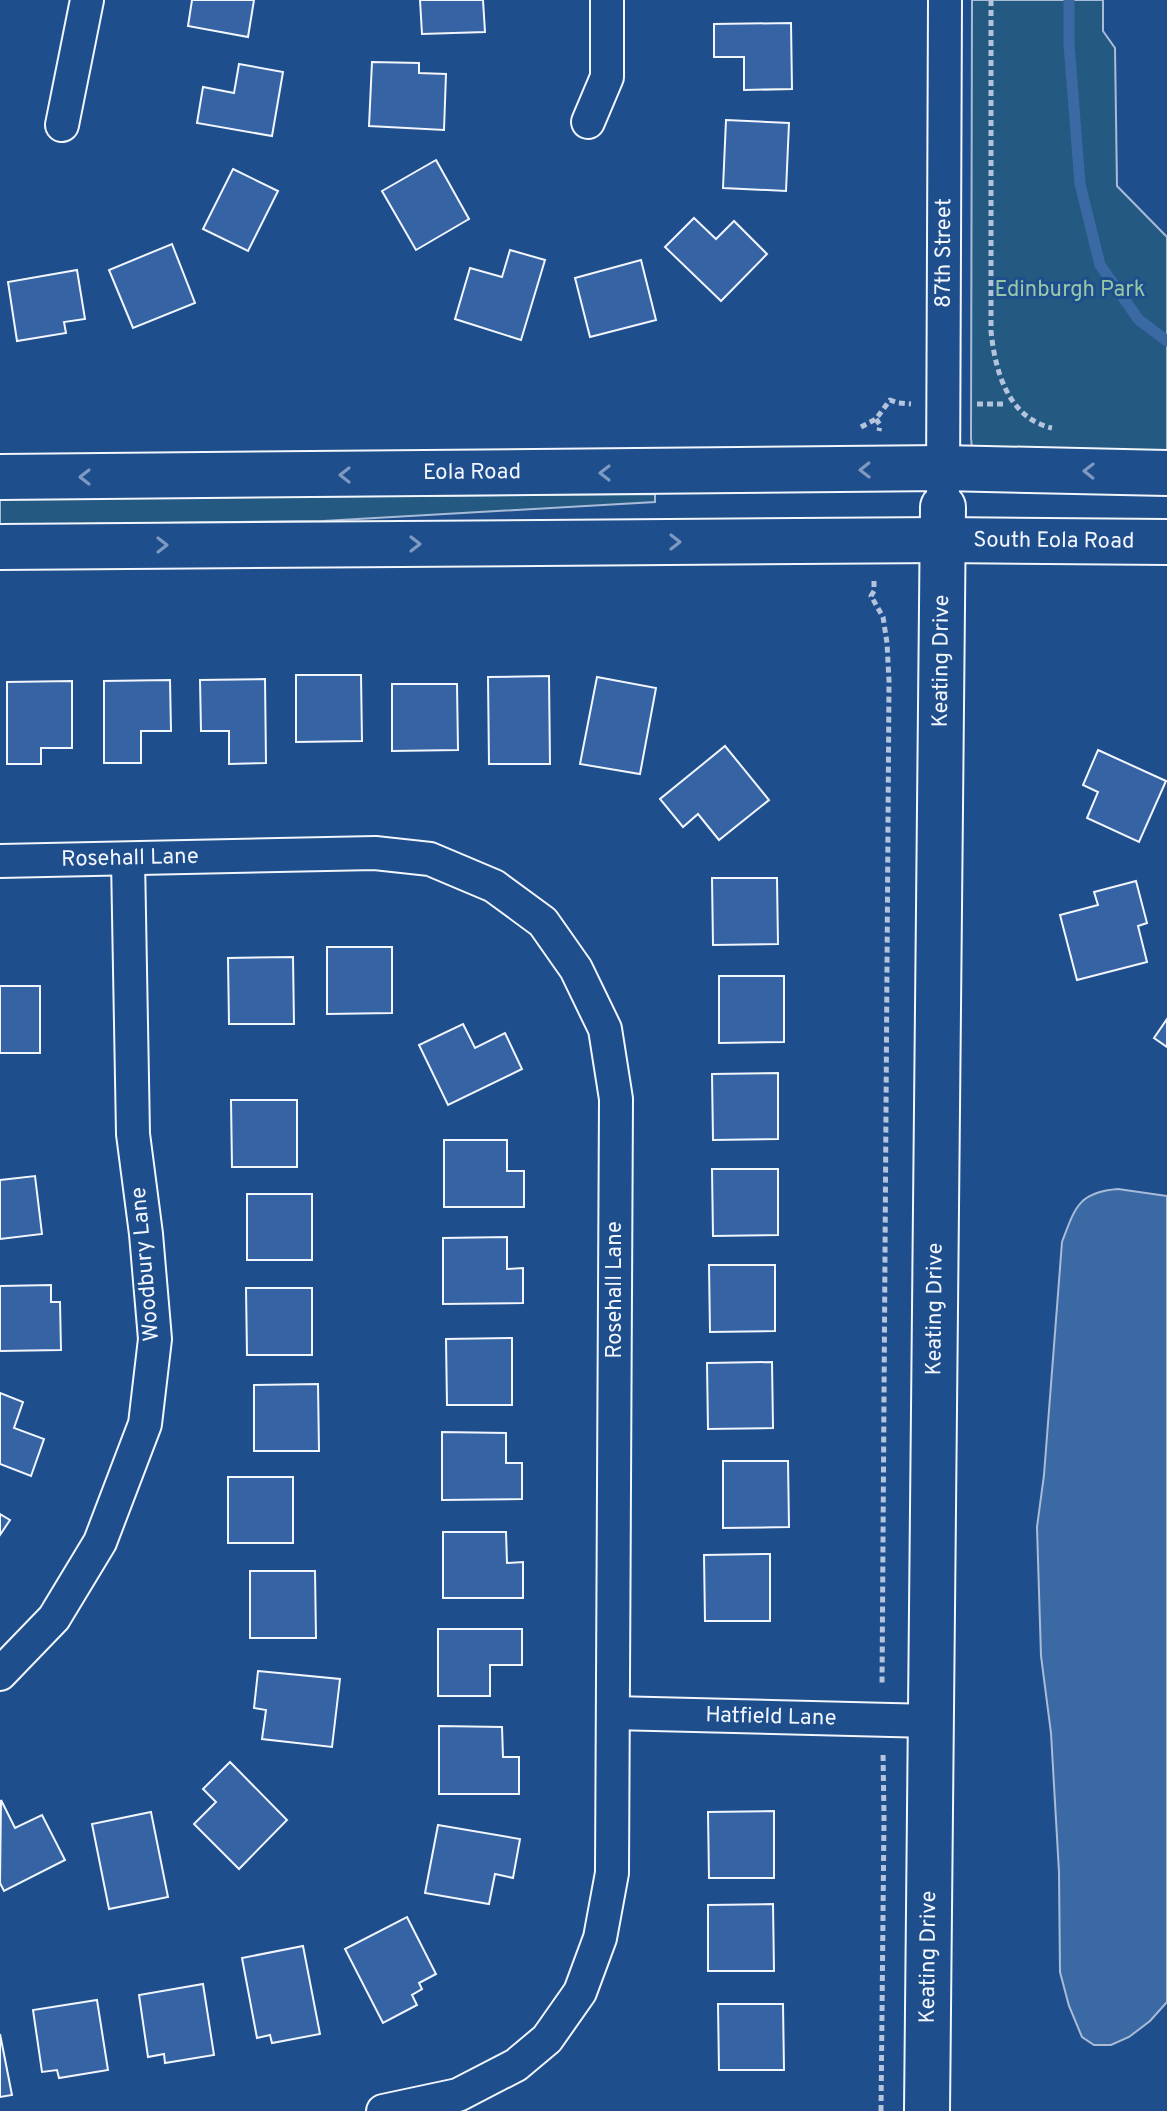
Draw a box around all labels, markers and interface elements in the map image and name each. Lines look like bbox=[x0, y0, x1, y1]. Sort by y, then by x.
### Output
street label: 87th Street bbox=[930, 198, 958, 308]
park label: Edinburgh Park bbox=[994, 277, 1146, 304]
street label: Eola Road bbox=[423, 459, 521, 486]
one-way arrow bbox=[858, 462, 871, 479]
one-way arrow bbox=[1082, 462, 1095, 480]
one-way arrow bbox=[598, 464, 611, 481]
one-way arrow bbox=[338, 466, 351, 484]
one-way arrow bbox=[78, 468, 91, 486]
street label: South Eola Road bbox=[973, 527, 1135, 555]
one-way arrow bbox=[669, 533, 682, 551]
one-way arrow bbox=[409, 535, 422, 553]
one-way arrow bbox=[156, 536, 169, 554]
street label: Keating Drive bbox=[927, 595, 956, 728]
street label: Rosehall Lane bbox=[61, 843, 199, 873]
street label: Woodbury Lane bbox=[126, 1186, 166, 1342]
street label: Rosehall Lane bbox=[602, 1221, 629, 1359]
street label: Keating Drive bbox=[921, 1242, 949, 1376]
street label: Hatfield Lane bbox=[705, 1702, 837, 1732]
street label: Keating Drive bbox=[914, 1890, 943, 2024]

